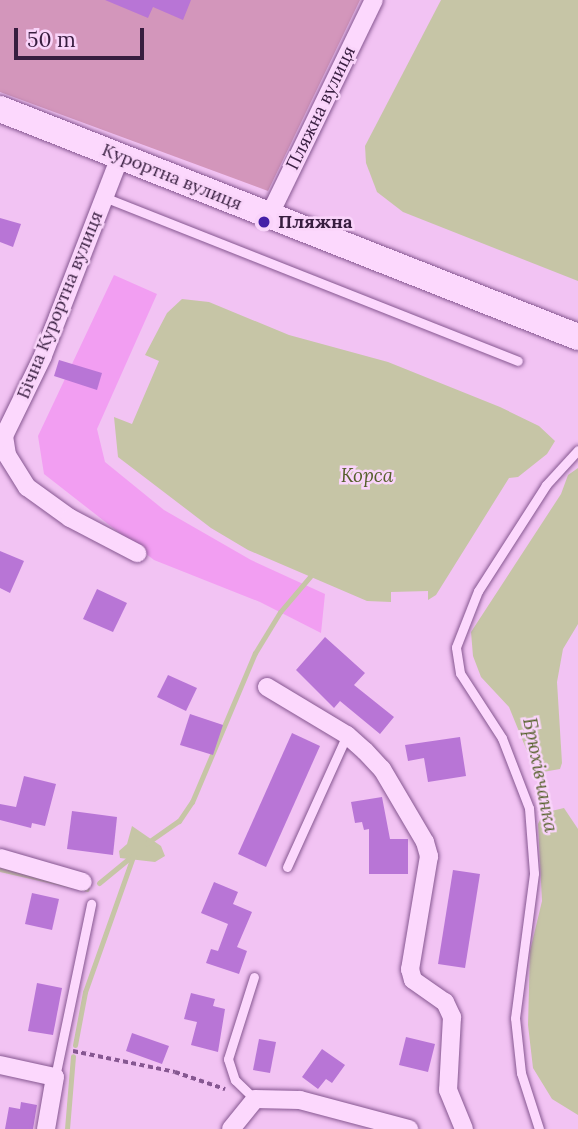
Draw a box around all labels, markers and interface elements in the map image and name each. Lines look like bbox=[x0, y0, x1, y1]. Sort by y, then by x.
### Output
scale bar bbox=[18, 14, 147, 58]
text: 50 m bbox=[27, 26, 76, 53]
street label: Пляжна вулиця bbox=[282, 43, 360, 173]
street label: Курортна вулиця bbox=[99, 139, 245, 215]
street label: Бічна Курортна вулиця bbox=[12, 208, 108, 402]
place label: Пляжна bbox=[278, 211, 352, 233]
marker: Пляжна bbox=[256, 214, 272, 230]
water label: Корса bbox=[341, 465, 393, 487]
water label: Брюхівчанка bbox=[518, 716, 562, 834]

